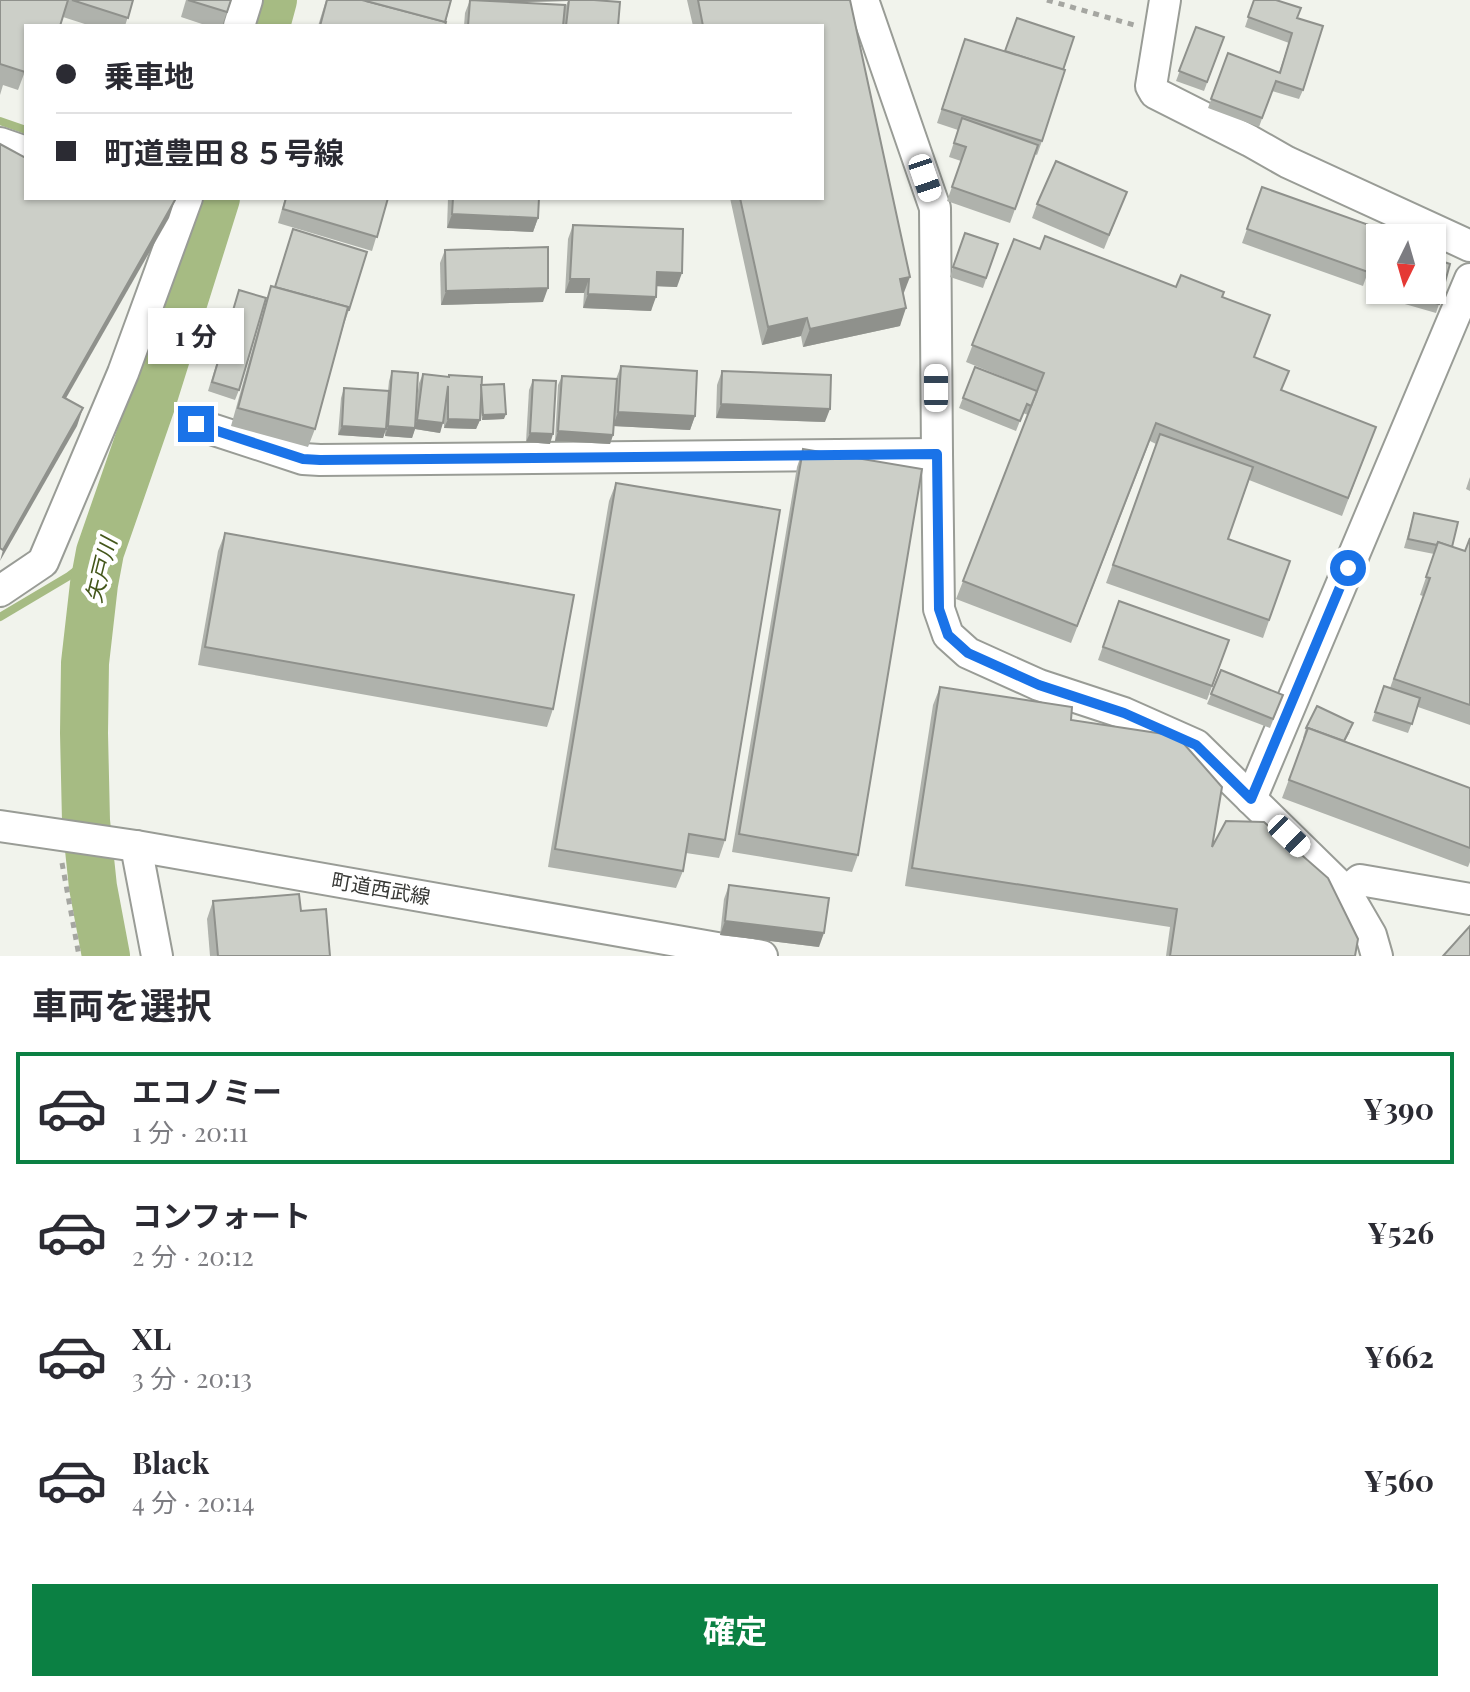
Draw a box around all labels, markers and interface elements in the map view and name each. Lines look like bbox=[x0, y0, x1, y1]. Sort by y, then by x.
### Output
text: 乗車地 bbox=[104, 55, 194, 95]
text: 町道豊田８５号線 bbox=[104, 132, 344, 172]
car bbox=[906, 151, 944, 205]
north arrow bbox=[1366, 224, 1446, 304]
map controls bbox=[1366, 224, 1446, 304]
callout: 1 分 bbox=[148, 308, 244, 364]
text: 1 分 bbox=[175, 318, 217, 353]
car bbox=[924, 364, 948, 412]
route end bbox=[178, 406, 214, 442]
water label: 矢戸川 bbox=[77, 532, 123, 605]
route start bbox=[1330, 550, 1366, 586]
car bbox=[1263, 811, 1315, 861]
street label: 町道西武線 bbox=[330, 866, 433, 910]
text: 車両を選択 bbox=[32, 980, 212, 1028]
text: エコノミー bbox=[132, 1071, 282, 1111]
icon: car bbox=[36, 1072, 108, 1144]
text: ¥390 bbox=[1363, 1088, 1434, 1128]
text: 1 分 · 20:11 bbox=[132, 1114, 248, 1149]
text: コンフォート bbox=[132, 1195, 311, 1235]
icon: car bbox=[36, 1196, 108, 1268]
text: ¥526 bbox=[1367, 1212, 1434, 1252]
text: 2 分 · 20:12 bbox=[132, 1238, 254, 1273]
text: XL bbox=[132, 1318, 171, 1358]
icon: car bbox=[36, 1320, 108, 1392]
text: ¥662 bbox=[1364, 1336, 1434, 1376]
text: 3 分 · 20:13 bbox=[132, 1360, 252, 1395]
text: Black bbox=[132, 1442, 209, 1482]
icon: car bbox=[36, 1444, 108, 1516]
text: ¥560 bbox=[1364, 1460, 1434, 1500]
text: 4 分 · 20:14 bbox=[132, 1484, 255, 1519]
button: 確定 bbox=[32, 1584, 1438, 1676]

